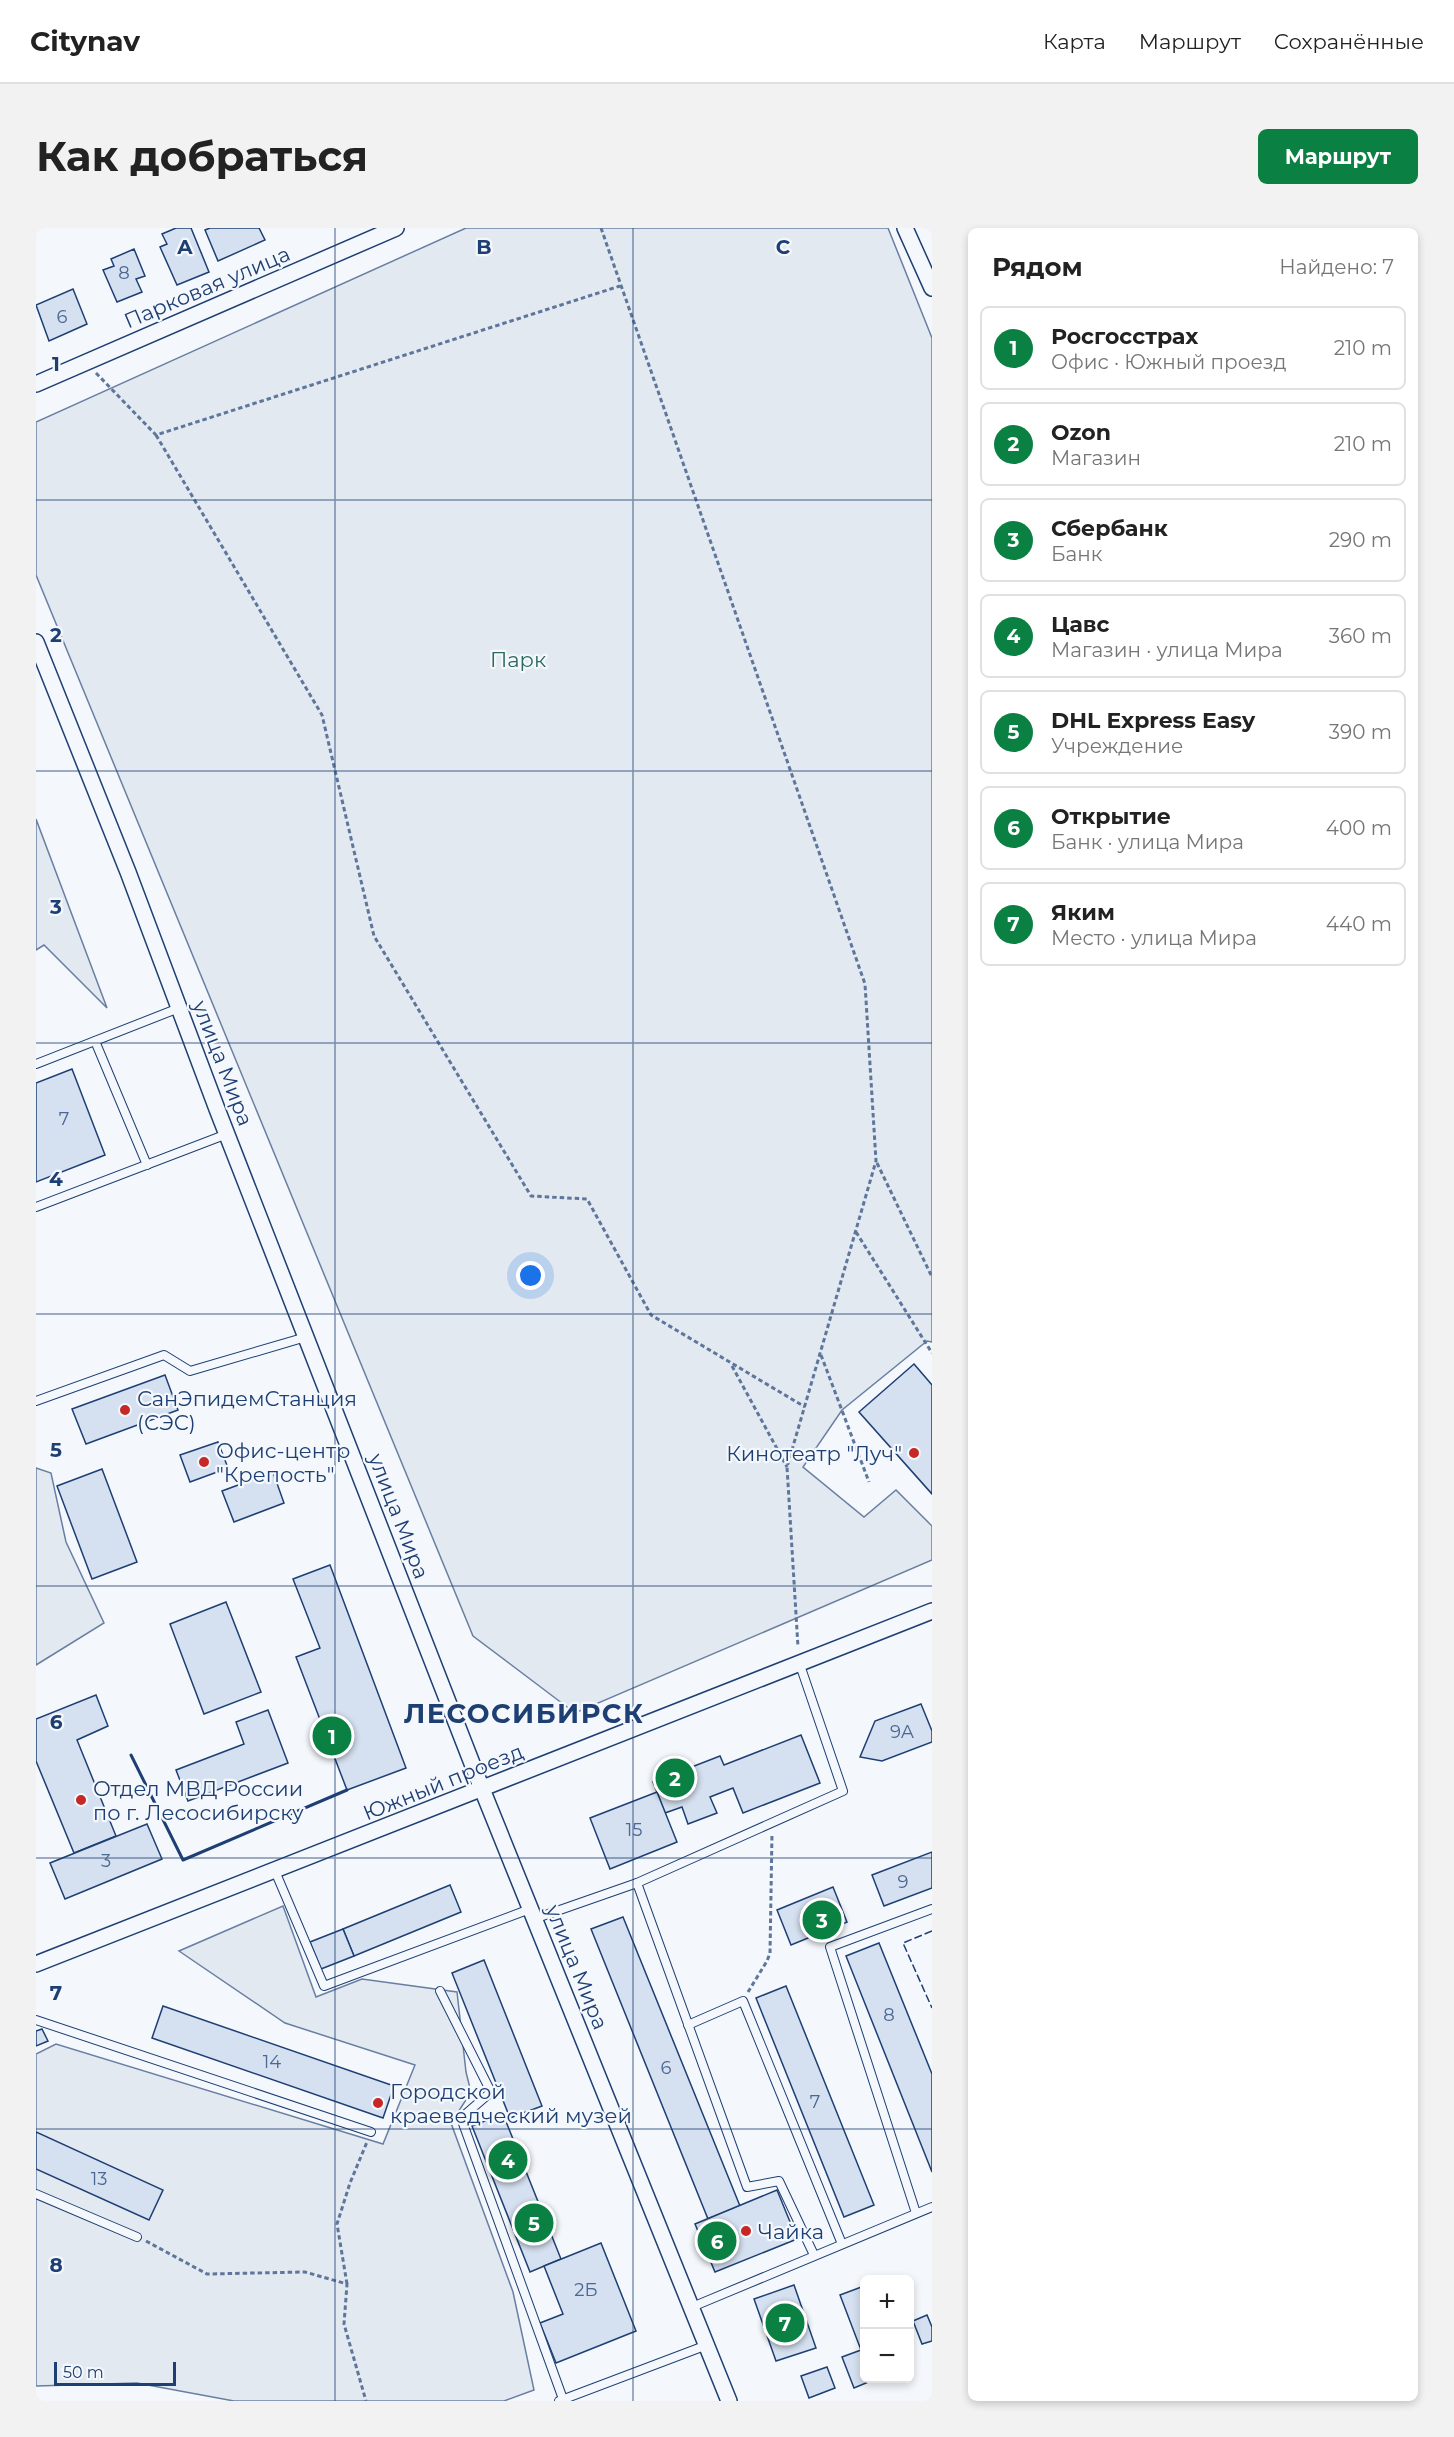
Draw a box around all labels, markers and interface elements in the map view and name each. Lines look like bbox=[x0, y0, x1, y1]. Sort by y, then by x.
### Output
text: Citynav bbox=[30, 24, 140, 58]
text: Карта bbox=[1043, 29, 1106, 54]
text: Маршрут bbox=[1139, 29, 1241, 54]
text: Сохранённые bbox=[1274, 29, 1424, 54]
button: Маршрут bbox=[1258, 129, 1418, 184]
text: Как добраться bbox=[36, 130, 368, 182]
text: A bbox=[176, 235, 193, 259]
text: B bbox=[476, 235, 492, 259]
text: C bbox=[776, 235, 791, 259]
street label: Парковая улица bbox=[120, 241, 294, 333]
text: Рядом bbox=[992, 251, 1083, 283]
text: Найдено: 7 bbox=[1279, 255, 1394, 279]
house number: 8 bbox=[118, 262, 130, 284]
house number: 6 bbox=[57, 306, 68, 328]
text: Росгосстрах bbox=[1051, 323, 1198, 350]
text: 1 bbox=[1010, 336, 1017, 360]
text: 210 m bbox=[1334, 336, 1392, 360]
text: Офис · Южный проезд bbox=[1051, 350, 1287, 374]
text: 1 bbox=[52, 352, 60, 376]
text: Ozon bbox=[1051, 419, 1111, 446]
text: 2 bbox=[1008, 432, 1019, 456]
text: 210 m bbox=[1334, 432, 1392, 456]
text: Магазин bbox=[1051, 446, 1141, 470]
text: Сбербанк bbox=[1051, 515, 1168, 542]
text: 3 bbox=[1008, 528, 1019, 552]
text: 290 m bbox=[1329, 528, 1392, 552]
text: Банк bbox=[1051, 542, 1102, 566]
text: Цавс bbox=[1051, 611, 1110, 638]
text: 2 bbox=[50, 623, 62, 647]
text: 4 bbox=[1007, 624, 1020, 648]
text: 360 m bbox=[1329, 624, 1392, 648]
text: Магазин · улица Мира bbox=[1051, 638, 1283, 662]
park label: Парк bbox=[490, 647, 546, 672]
text: DHL Express Easy bbox=[1051, 707, 1255, 734]
text: 5 bbox=[1008, 720, 1019, 744]
text: 390 m bbox=[1329, 720, 1392, 744]
text: Учреждение bbox=[1051, 734, 1183, 758]
text: Открытие bbox=[1051, 803, 1171, 830]
text: 6 bbox=[1007, 816, 1020, 840]
text: 400 m bbox=[1326, 816, 1392, 840]
text: Банк · улица Мира bbox=[1051, 830, 1244, 854]
text: 3 bbox=[49, 895, 62, 919]
text: Яким bbox=[1051, 899, 1115, 926]
text: 7 bbox=[1007, 912, 1020, 936]
text: 440 m bbox=[1326, 912, 1392, 936]
text: Место · улица Мира bbox=[1051, 926, 1257, 950]
street label: улица Мира bbox=[187, 996, 258, 1129]
house number: 7 bbox=[59, 1108, 69, 1130]
text: 4 bbox=[49, 1167, 63, 1191]
your location bbox=[516, 1261, 545, 1290]
place label: СанЭпидемСтанция (СЭС) bbox=[137, 1386, 357, 1435]
marker: СанЭпидемСтанция (СЭС) bbox=[118, 1403, 132, 1417]
text: 5 bbox=[50, 1438, 62, 1462]
place label: Офис-центр "Крепость" bbox=[216, 1438, 350, 1487]
place label: Кинотеатр "Луч" bbox=[726, 1441, 902, 1466]
marker: Кинотеатр "Луч" bbox=[907, 1446, 921, 1460]
street label: улица Мира bbox=[363, 1449, 434, 1582]
marker: Офис-центр "Крепость" bbox=[197, 1455, 211, 1469]
district label: ЛЕСОСИБИРСК bbox=[404, 1697, 644, 1730]
text: 6 bbox=[50, 1710, 63, 1734]
pin: 1 bbox=[312, 1714, 352, 1758]
house number: 9А bbox=[890, 1721, 915, 1743]
street label: Южный проезд bbox=[359, 1738, 527, 1826]
pin: 2 bbox=[656, 1756, 694, 1800]
place label: Отдел МВД России по г. Лесосибирску bbox=[93, 1776, 304, 1825]
marker: Отдел МВД России по г. Лесосибирску bbox=[74, 1793, 88, 1807]
house number: 15 bbox=[626, 1819, 642, 1841]
house number: 3 bbox=[101, 1850, 111, 1872]
house number: 9 bbox=[898, 1871, 909, 1893]
pin: 3 bbox=[802, 1898, 842, 1942]
street label: улица Мира bbox=[540, 1900, 613, 2033]
text: 7 bbox=[50, 1981, 62, 2005]
house number: 8 bbox=[883, 2004, 895, 2026]
house number: 14 bbox=[263, 2051, 281, 2073]
house number: 6 bbox=[661, 2057, 672, 2079]
place label: Городской краеведческий музей bbox=[390, 2079, 632, 2128]
house number: 7 bbox=[810, 2091, 820, 2113]
marker: Городской краеведческий музей bbox=[371, 2096, 385, 2110]
pin: 4 bbox=[488, 2138, 528, 2182]
house number: 13 bbox=[91, 2168, 107, 2190]
pin: 5 bbox=[514, 2200, 554, 2246]
pin: 6 bbox=[698, 2218, 736, 2264]
place label: Чайка bbox=[758, 2219, 824, 2244]
marker: Чайка bbox=[739, 2224, 753, 2238]
text: 8 bbox=[49, 2253, 63, 2277]
map controls bbox=[860, 2275, 914, 2383]
button: + bbox=[860, 2275, 914, 2329]
house number: 2Б bbox=[574, 2279, 598, 2301]
pin: 7 bbox=[766, 2300, 804, 2346]
button: − bbox=[860, 2329, 914, 2383]
scale bar bbox=[54, 2359, 176, 2386]
text: 50 m bbox=[63, 2363, 104, 2382]

